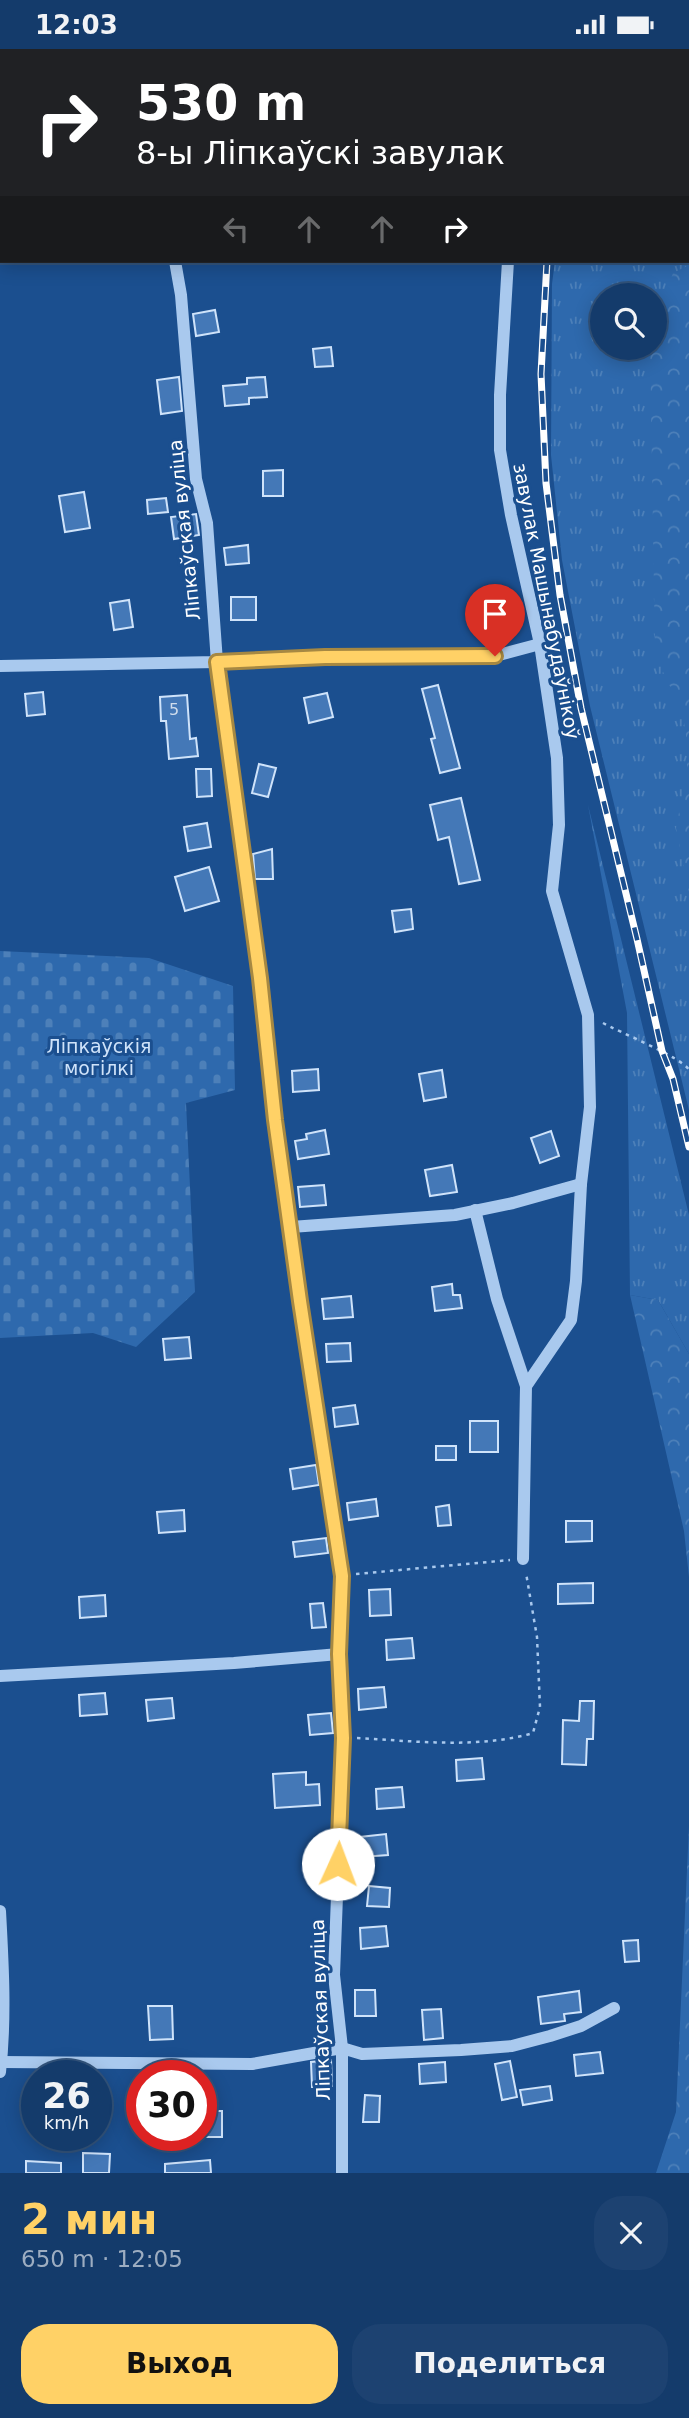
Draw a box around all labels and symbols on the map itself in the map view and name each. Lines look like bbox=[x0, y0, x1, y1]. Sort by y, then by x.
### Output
street label: Ліпкаўская вуліца bbox=[164, 438, 204, 622]
street label: завулак Машынабудаўнікоў bbox=[509, 461, 585, 741]
pin bbox=[465, 584, 525, 656]
house number: 5 bbox=[169, 700, 179, 719]
park label: Ліпкаўскія могілкі bbox=[47, 1035, 151, 1079]
position arrow bbox=[301, 1827, 375, 1901]
street label: Ліпкаўская вуліца bbox=[306, 1919, 334, 2101]
speed limit sign: 30 bbox=[126, 2060, 217, 2151]

